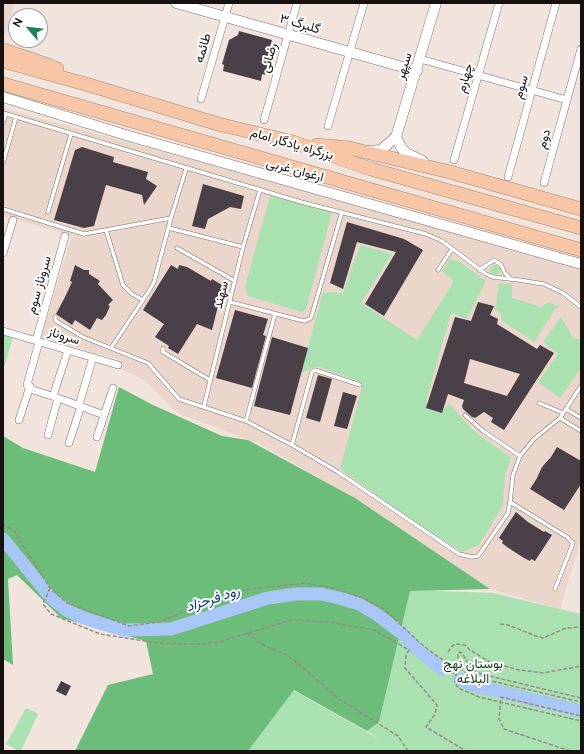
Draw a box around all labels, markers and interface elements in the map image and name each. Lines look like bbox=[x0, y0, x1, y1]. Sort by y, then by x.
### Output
north arrow bbox=[8, 8, 48, 48]
street label: گلبرگ ۳ bbox=[278, 11, 322, 37]
text: N bbox=[10, 16, 26, 29]
street label: طائمه bbox=[191, 31, 215, 65]
street label: رضائی bbox=[257, 41, 281, 75]
street label: سپهر bbox=[393, 51, 415, 81]
street label: چهارم bbox=[453, 62, 477, 94]
street label: سوم bbox=[510, 73, 532, 101]
street label: بزرگراه یادگار امام bbox=[249, 125, 335, 163]
street label: دوم bbox=[534, 127, 554, 151]
street label: ارغوان غربی bbox=[264, 155, 326, 185]
street label: سروناز سوم bbox=[23, 254, 55, 316]
street label: سهند bbox=[210, 280, 232, 310]
street label: سروناز bbox=[46, 324, 82, 348]
water label: رود فرحزاد bbox=[184, 582, 242, 616]
park label: بوستان نهج البلاغه bbox=[443, 656, 503, 687]

